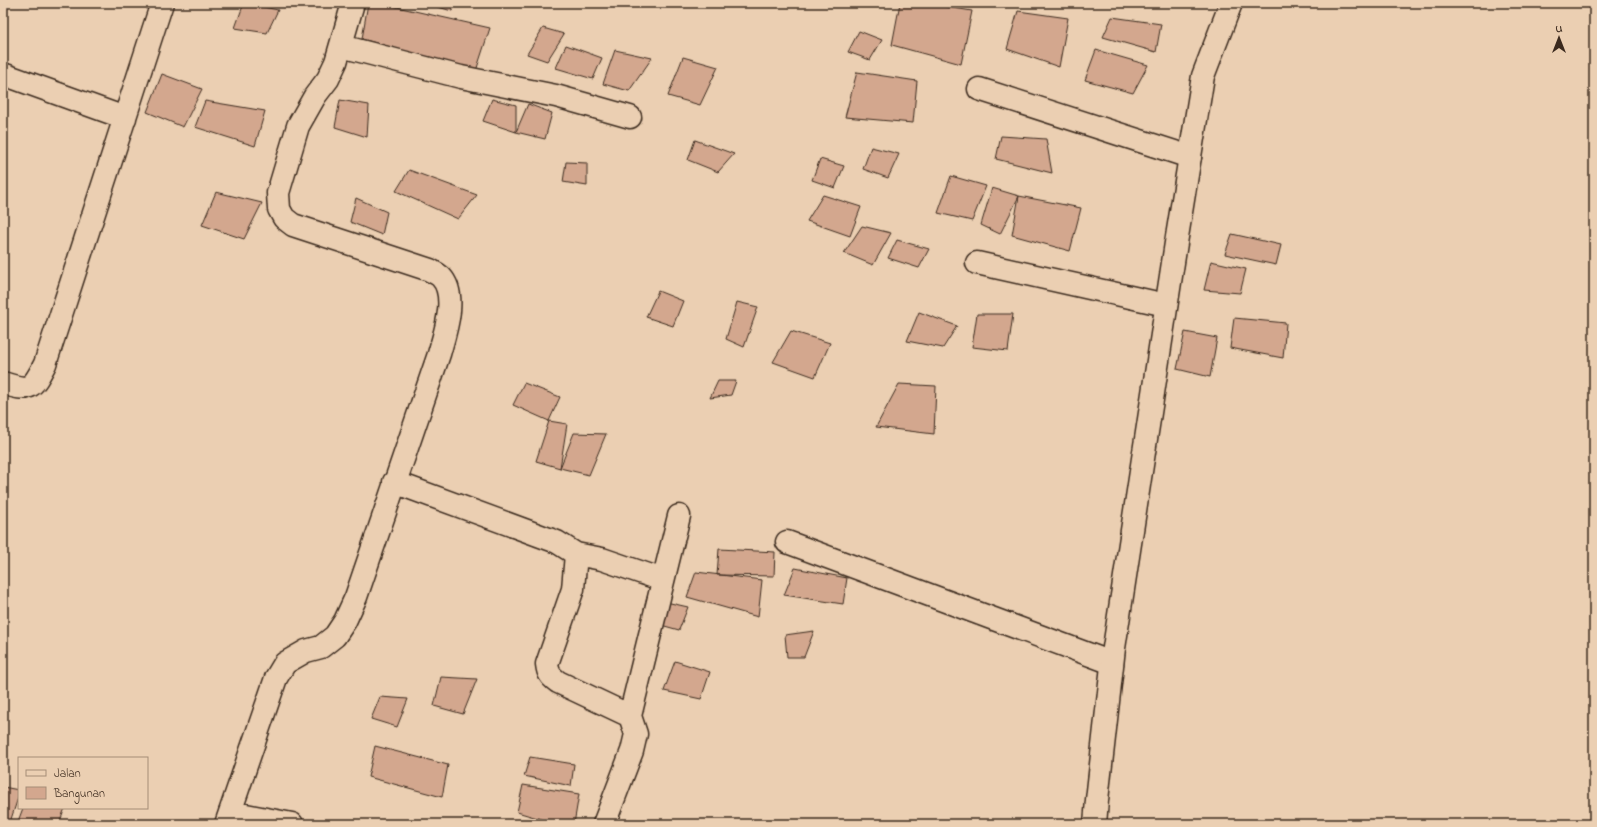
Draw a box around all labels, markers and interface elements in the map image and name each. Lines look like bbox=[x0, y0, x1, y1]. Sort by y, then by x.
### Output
north arrow bbox=[1539, 18, 1579, 58]
text: U bbox=[1556, 21, 1563, 37]
legend bbox=[18, 757, 148, 809]
text: Jalan bbox=[54, 765, 81, 783]
text: Bangunan bbox=[53, 785, 105, 804]

